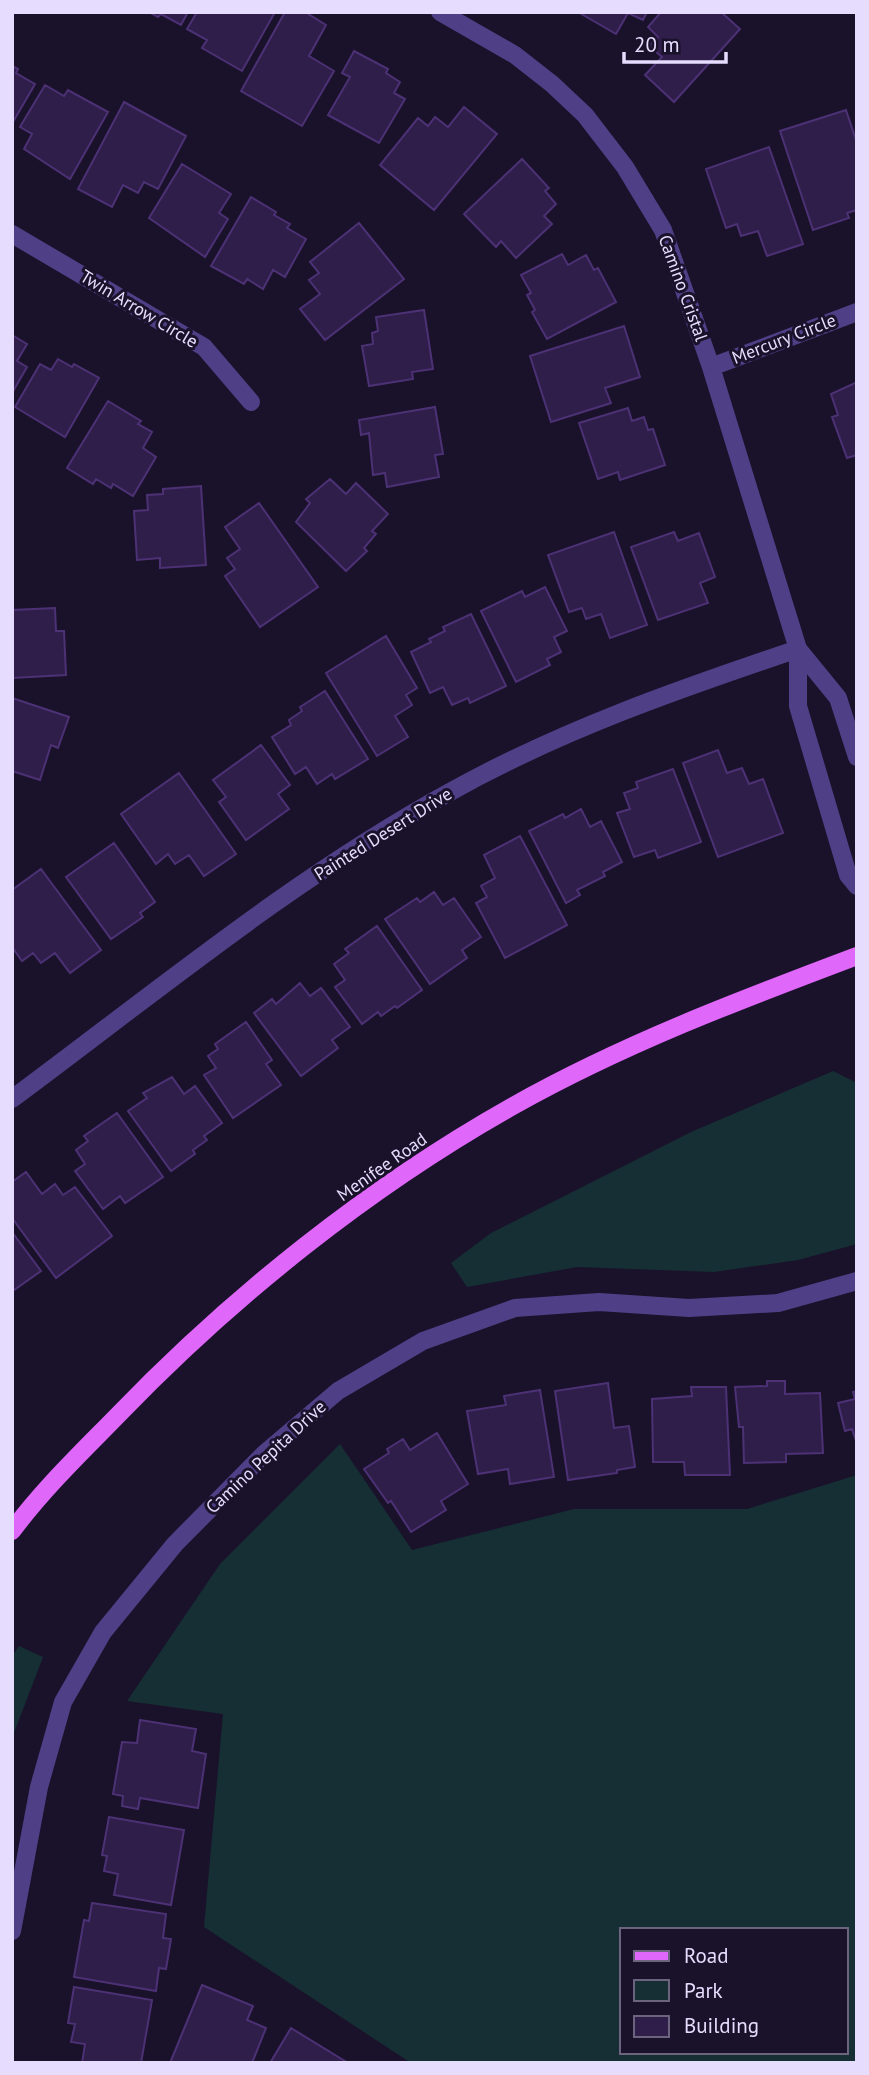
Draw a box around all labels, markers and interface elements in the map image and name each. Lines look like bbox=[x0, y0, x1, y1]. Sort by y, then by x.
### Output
scale bar bbox=[624, 21, 726, 65]
text: 20 m bbox=[634, 31, 680, 58]
street label: Camino Cristal bbox=[654, 232, 714, 345]
street label: Twin Arrow Circle bbox=[76, 264, 202, 353]
street label: Mercury Circle bbox=[728, 308, 839, 369]
street label: Painted Desert Drive bbox=[310, 782, 456, 885]
street label: Menifee Road bbox=[332, 1127, 431, 1206]
street label: Camino Pepita Drive bbox=[201, 1395, 331, 1518]
legend bbox=[620, 1928, 848, 2054]
text: Road bbox=[684, 1942, 728, 1969]
text: Park bbox=[684, 1977, 723, 2004]
text: Building bbox=[684, 2012, 759, 2039]

